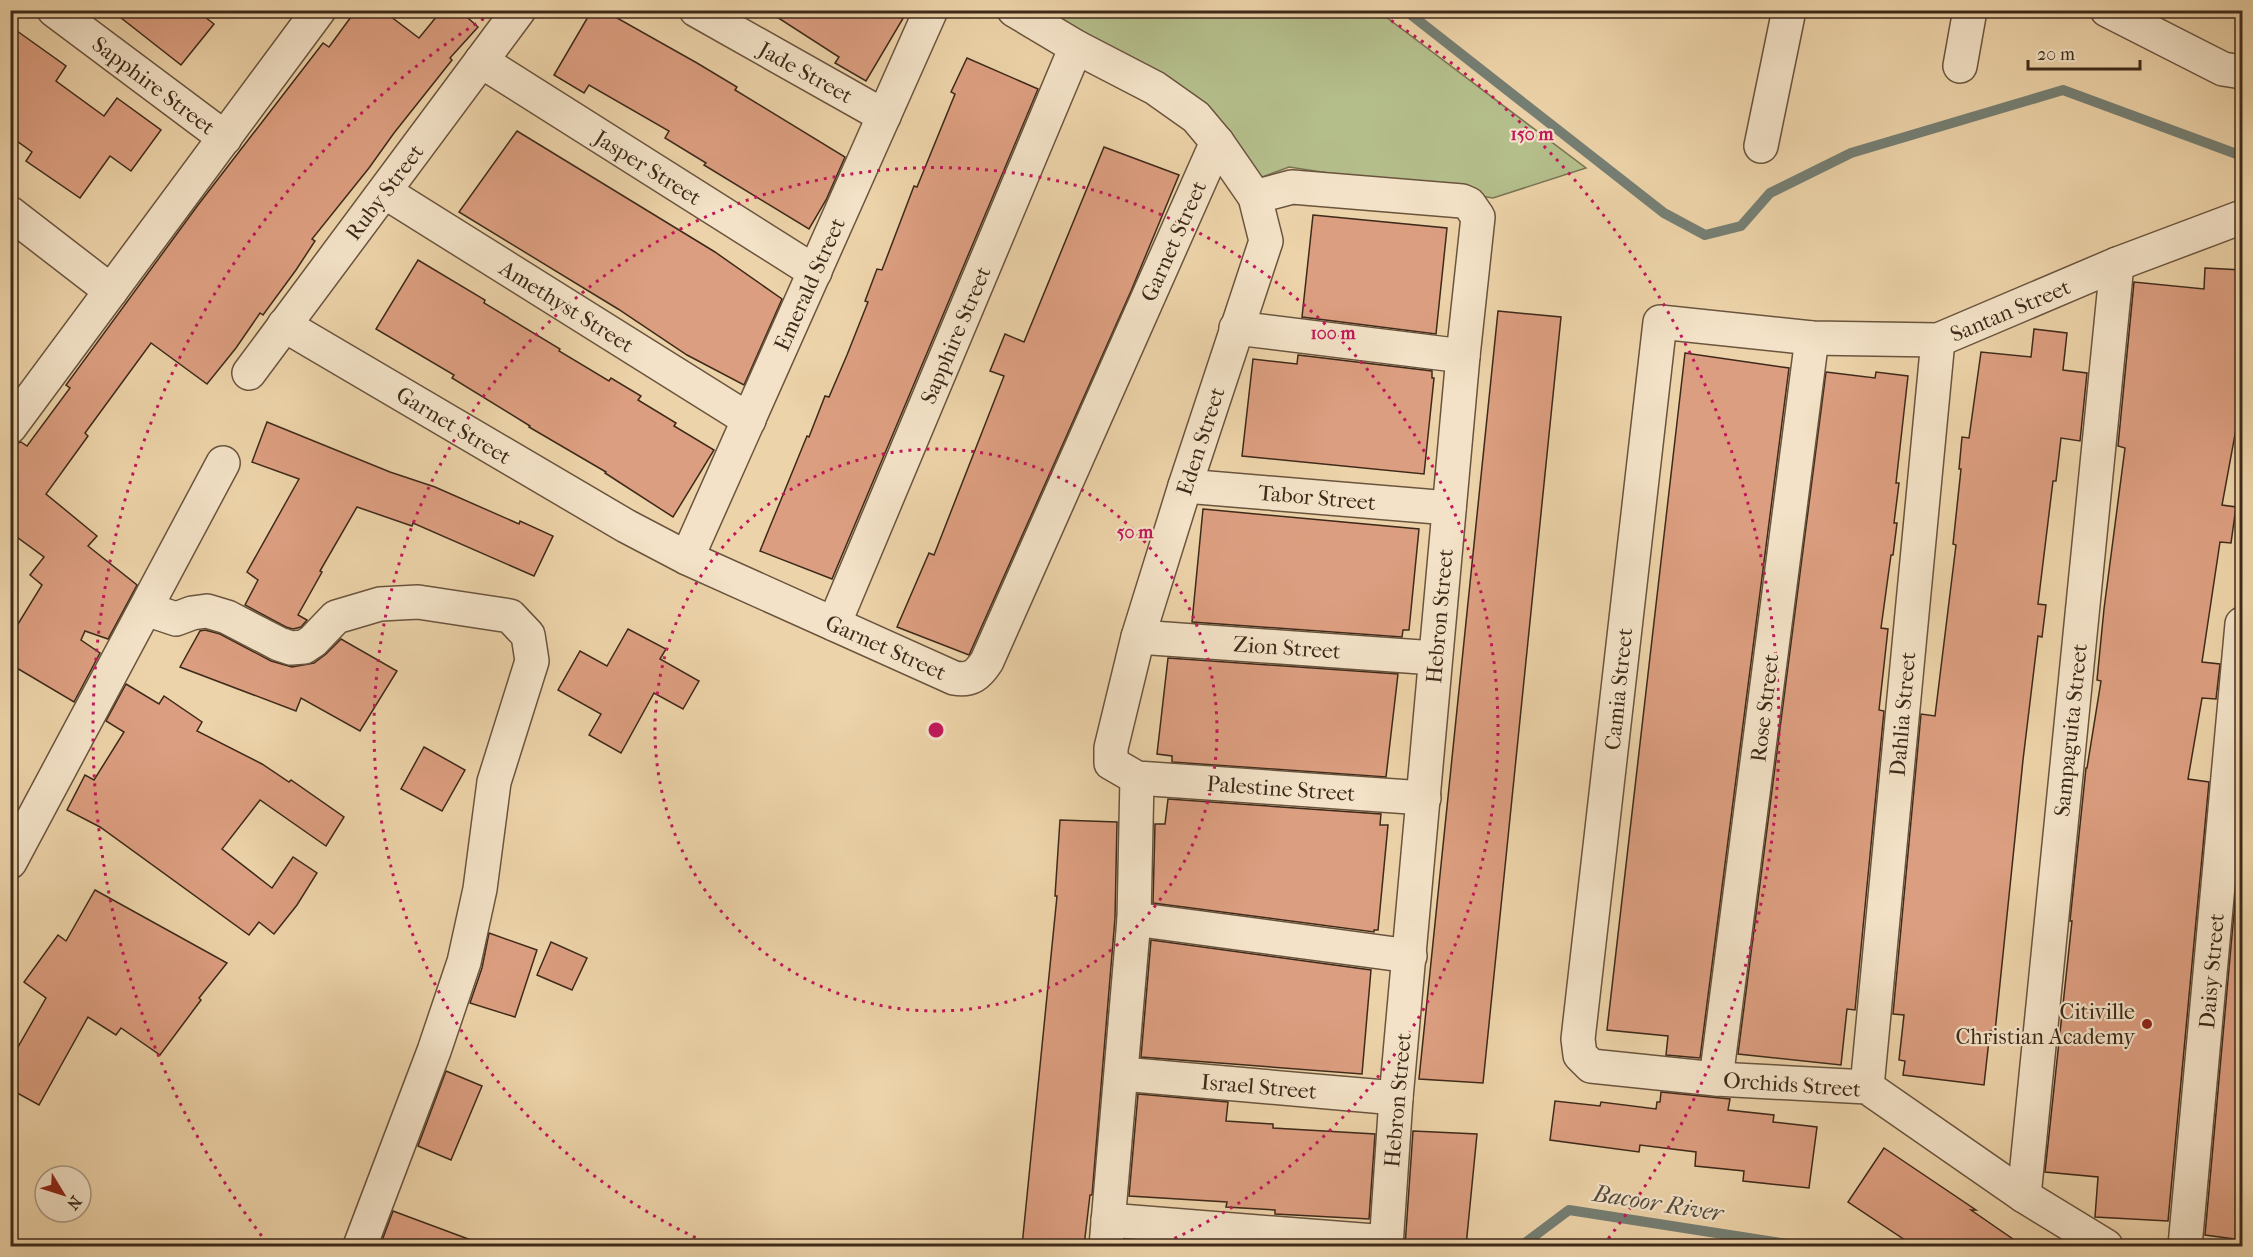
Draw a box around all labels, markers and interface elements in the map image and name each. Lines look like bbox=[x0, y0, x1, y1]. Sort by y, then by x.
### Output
street label: Sapphire Street bbox=[87, 31, 220, 140]
scale bar bbox=[2028, 33, 2140, 71]
street label: Jade Street bbox=[752, 35, 857, 109]
text: 20 m bbox=[2037, 44, 2075, 65]
street label: Jasper Street bbox=[588, 124, 706, 211]
text: 150 m bbox=[1511, 124, 1554, 145]
street label: Ruby Street bbox=[340, 139, 429, 246]
street label: Garnet Street bbox=[1136, 177, 1212, 306]
street label: Emerald Street bbox=[769, 214, 851, 355]
street label: Amethyst Street bbox=[494, 255, 638, 359]
street label: Sapphire Street bbox=[915, 263, 997, 408]
street label: Santan Street bbox=[1947, 274, 2074, 348]
text: 100 m bbox=[1310, 323, 1357, 344]
street label: Garnet Street bbox=[391, 381, 516, 470]
street label: Eden Street bbox=[1171, 384, 1231, 499]
street label: Tabor Street bbox=[1257, 480, 1377, 516]
text: 50 m bbox=[1117, 522, 1154, 543]
street label: Hebron Street bbox=[1421, 547, 1459, 685]
street label: Garnet Street bbox=[821, 610, 950, 686]
street label: Camia Street bbox=[1600, 627, 1638, 751]
street label: Zion Street bbox=[1232, 631, 1342, 665]
street label: Sampaguita Street bbox=[2049, 642, 2093, 818]
street label: Dahlia Street bbox=[1885, 651, 1921, 777]
street label: Rose Street bbox=[1745, 652, 1785, 764]
centre of rings bbox=[926, 720, 946, 740]
street label: Palestine Street bbox=[1206, 771, 1356, 807]
street label: Daisy Street bbox=[2194, 912, 2230, 1030]
place label: Citiville Christian Academy bbox=[1955, 999, 2136, 1050]
marker: Citiville Christian Academy bbox=[2140, 1017, 2154, 1031]
street label: Hebron Street bbox=[1379, 1031, 1417, 1169]
street label: Orchids Street bbox=[1722, 1067, 1862, 1103]
street label: Israel Street bbox=[1200, 1069, 1318, 1105]
north arrow bbox=[33, 1164, 93, 1224]
water label: Bacoor River bbox=[1589, 1179, 1727, 1227]
text: N bbox=[63, 1192, 86, 1214]

